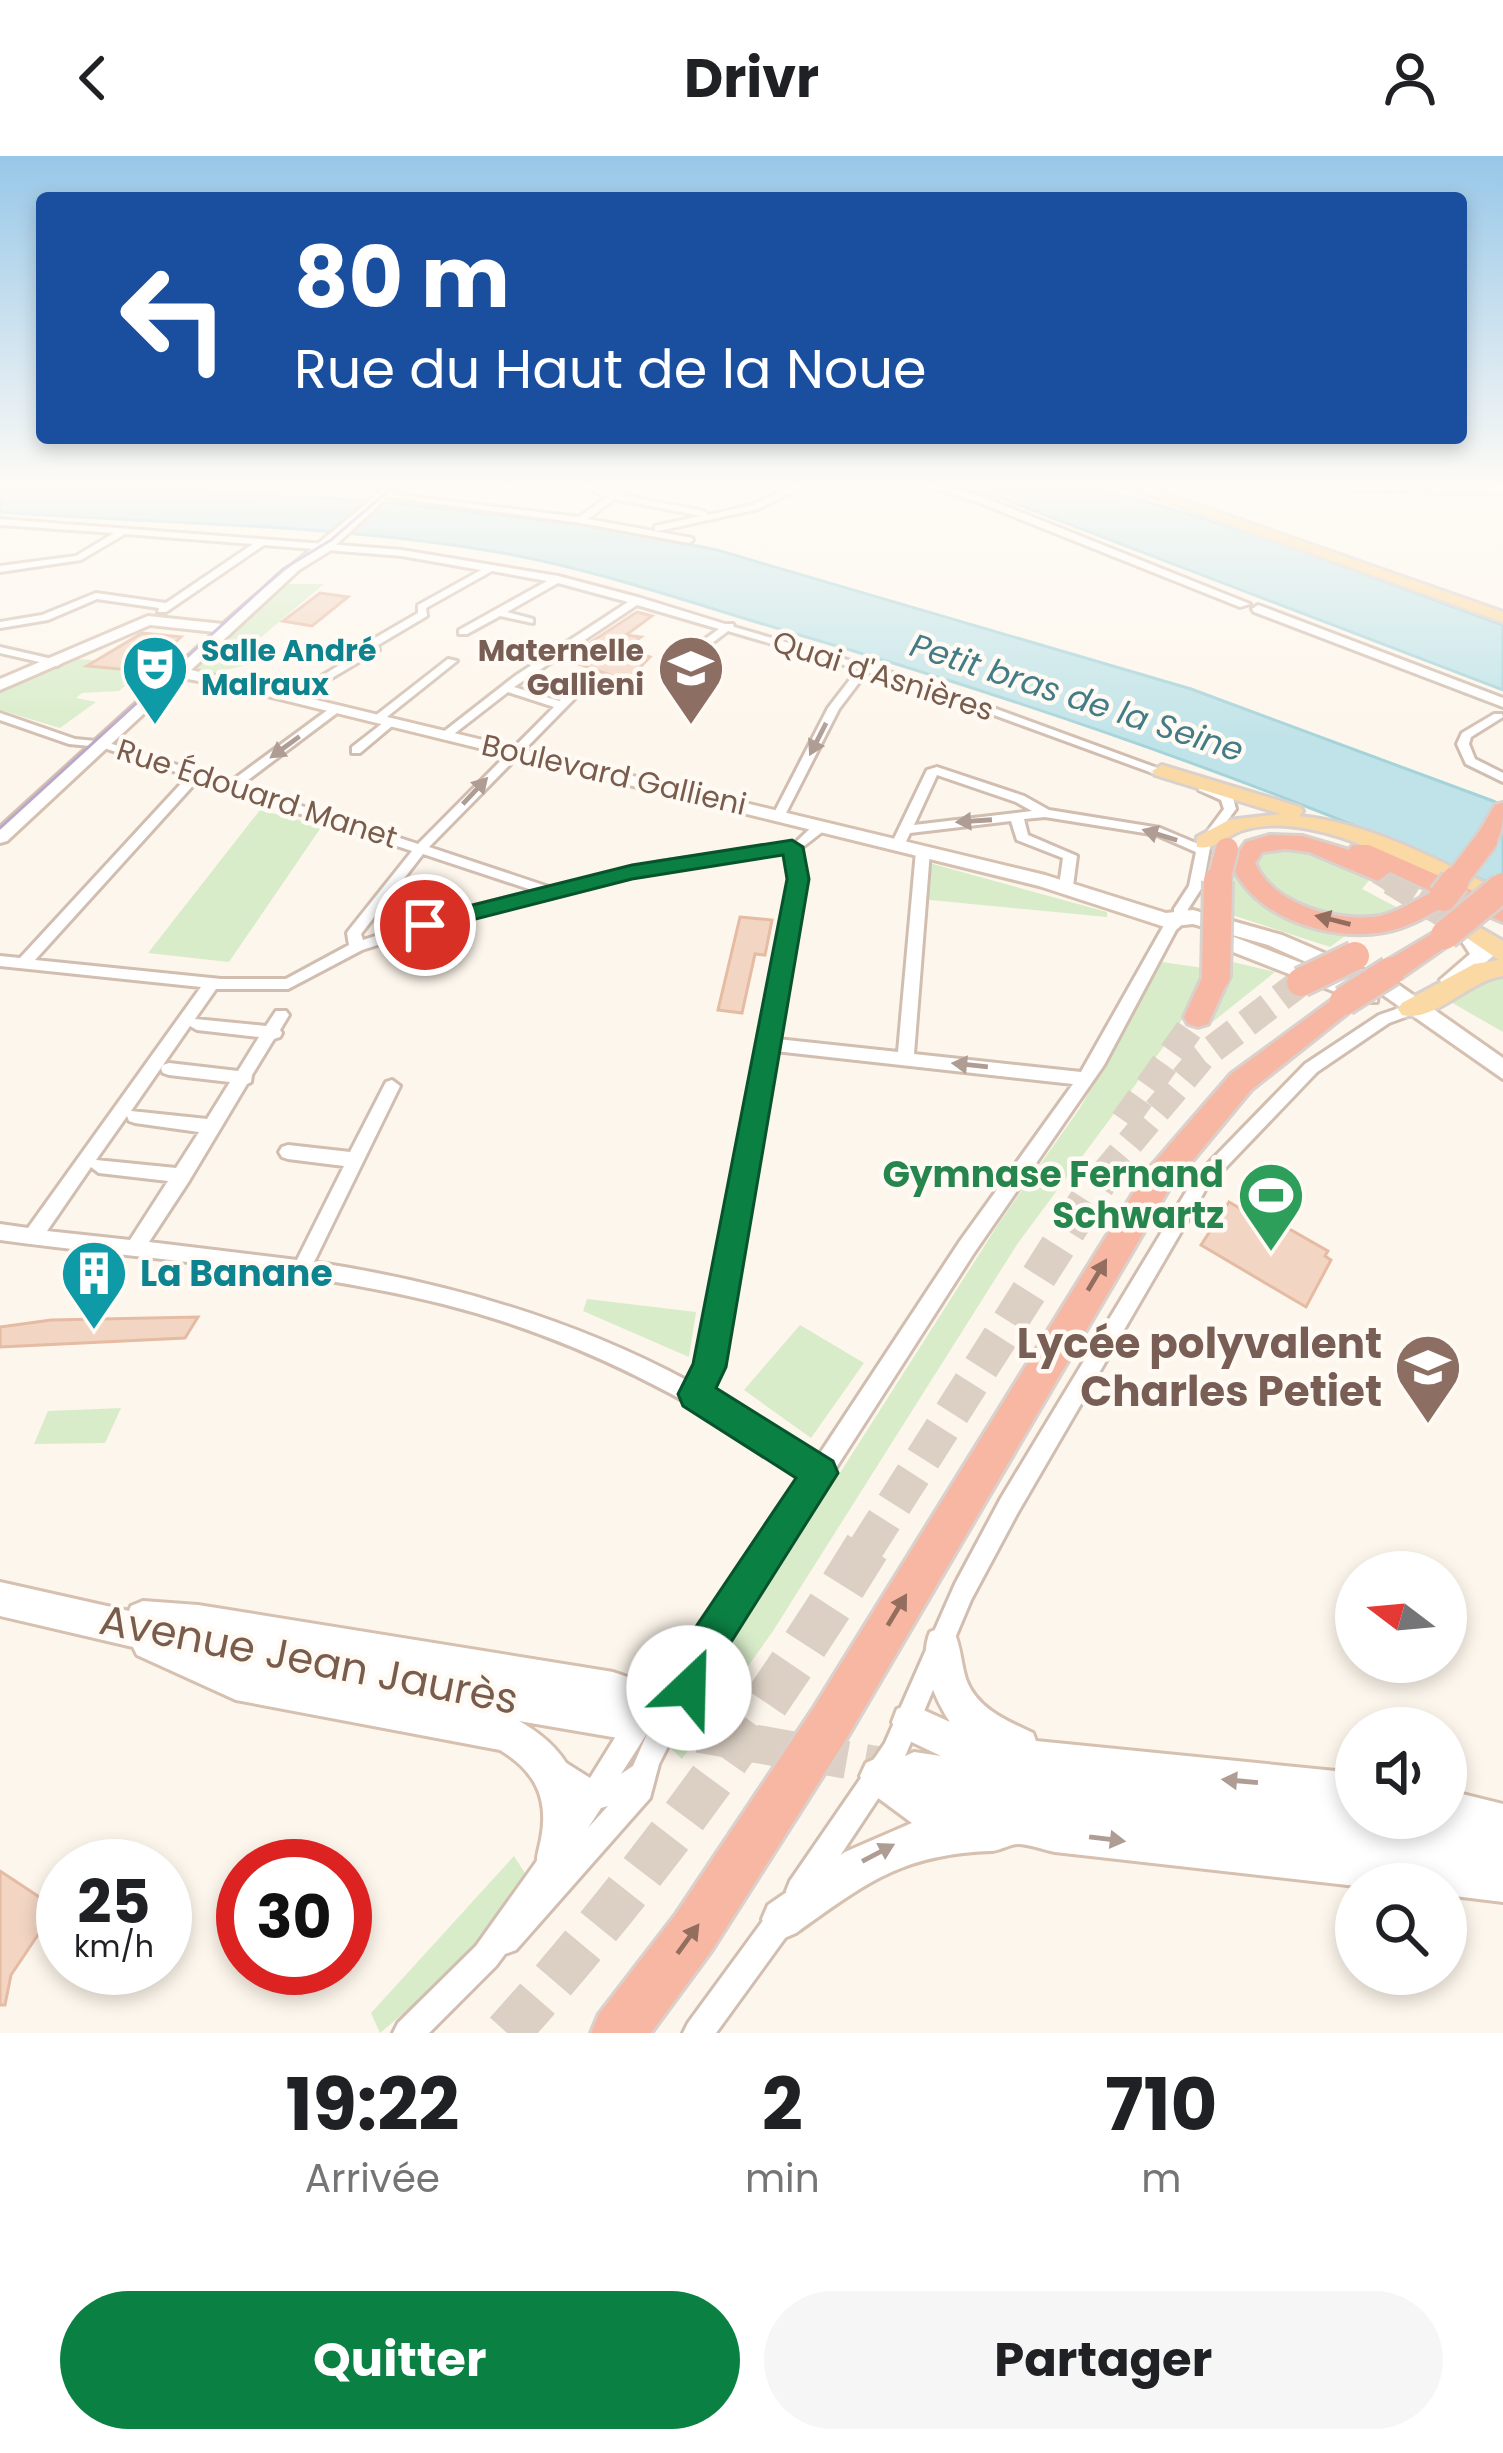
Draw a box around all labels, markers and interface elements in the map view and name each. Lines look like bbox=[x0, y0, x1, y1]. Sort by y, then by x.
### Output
text: Drivr bbox=[684, 40, 819, 116]
icon: back bbox=[60, 45, 126, 111]
icon: person bbox=[1377, 45, 1443, 111]
text: 80 m bbox=[294, 219, 510, 336]
icon: left bbox=[96, 240, 252, 396]
text: Rue du Haut de la Noue bbox=[294, 331, 926, 407]
street label: Quai d'Asnières bbox=[767, 620, 999, 732]
water label: Petit bras de la Seine bbox=[904, 621, 1249, 774]
place label: Salle André Malraux bbox=[201, 629, 376, 706]
place label: Maternelle Gallieni bbox=[478, 629, 644, 706]
theatre icon: Salle André Malraux bbox=[120, 633, 190, 727]
school or university icon: Maternelle Gallieni bbox=[656, 633, 726, 727]
one-way arrow bbox=[808, 721, 829, 756]
street label: Boulevard Gallieni bbox=[478, 723, 751, 826]
street label: Rue Édouard Manet bbox=[111, 728, 403, 859]
one-way arrow bbox=[269, 735, 301, 759]
one-way arrow bbox=[461, 777, 488, 806]
one-way arrow bbox=[955, 811, 992, 830]
one-way arrow bbox=[1141, 825, 1178, 843]
pin bbox=[374, 874, 476, 976]
icon: arrive bbox=[392, 892, 458, 958]
one-way arrow bbox=[1314, 910, 1351, 929]
one-way arrow bbox=[951, 1055, 988, 1074]
place label: Gymnase Fernand Schwartz bbox=[882, 1149, 1224, 1241]
sports icon: Gymnase Fernand Schwartz bbox=[1236, 1160, 1306, 1254]
building icon: La Banane bbox=[59, 1238, 129, 1332]
place label: La Banane bbox=[140, 1248, 333, 1299]
one-way arrow bbox=[1086, 1258, 1107, 1292]
place label: Lycée polyvalent Charles Petiet bbox=[1017, 1314, 1382, 1421]
school or university icon: Lycée polyvalent Charles Petiet bbox=[1393, 1332, 1463, 1426]
north arrow bbox=[1335, 1551, 1467, 1683]
map controls bbox=[1335, 1551, 1467, 1995]
street label: Avenue Jean Jaurès bbox=[95, 1590, 523, 1729]
one-way arrow bbox=[886, 1593, 907, 1627]
position arrow bbox=[626, 1625, 752, 1751]
button: sound bbox=[1335, 1707, 1467, 1839]
one-way arrow bbox=[1220, 1771, 1258, 1790]
one-way arrow bbox=[1089, 1830, 1127, 1849]
speed limit sign: 30 bbox=[216, 1839, 372, 1995]
one-way arrow bbox=[861, 1844, 896, 1864]
text: 25 bbox=[77, 1860, 151, 1944]
button: search bbox=[1335, 1863, 1467, 1995]
one-way arrow bbox=[676, 1923, 699, 1955]
text: km/h bbox=[74, 1925, 154, 1968]
text: 19:22 bbox=[285, 2054, 459, 2155]
text: 2 bbox=[762, 2054, 803, 2155]
text: 710 bbox=[1105, 2054, 1218, 2155]
text: Arrivée bbox=[305, 2151, 440, 2206]
text: min bbox=[745, 2151, 820, 2206]
text: m bbox=[1141, 2151, 1181, 2206]
button: Quitter bbox=[60, 2291, 740, 2429]
button: Partager bbox=[764, 2291, 1443, 2429]

